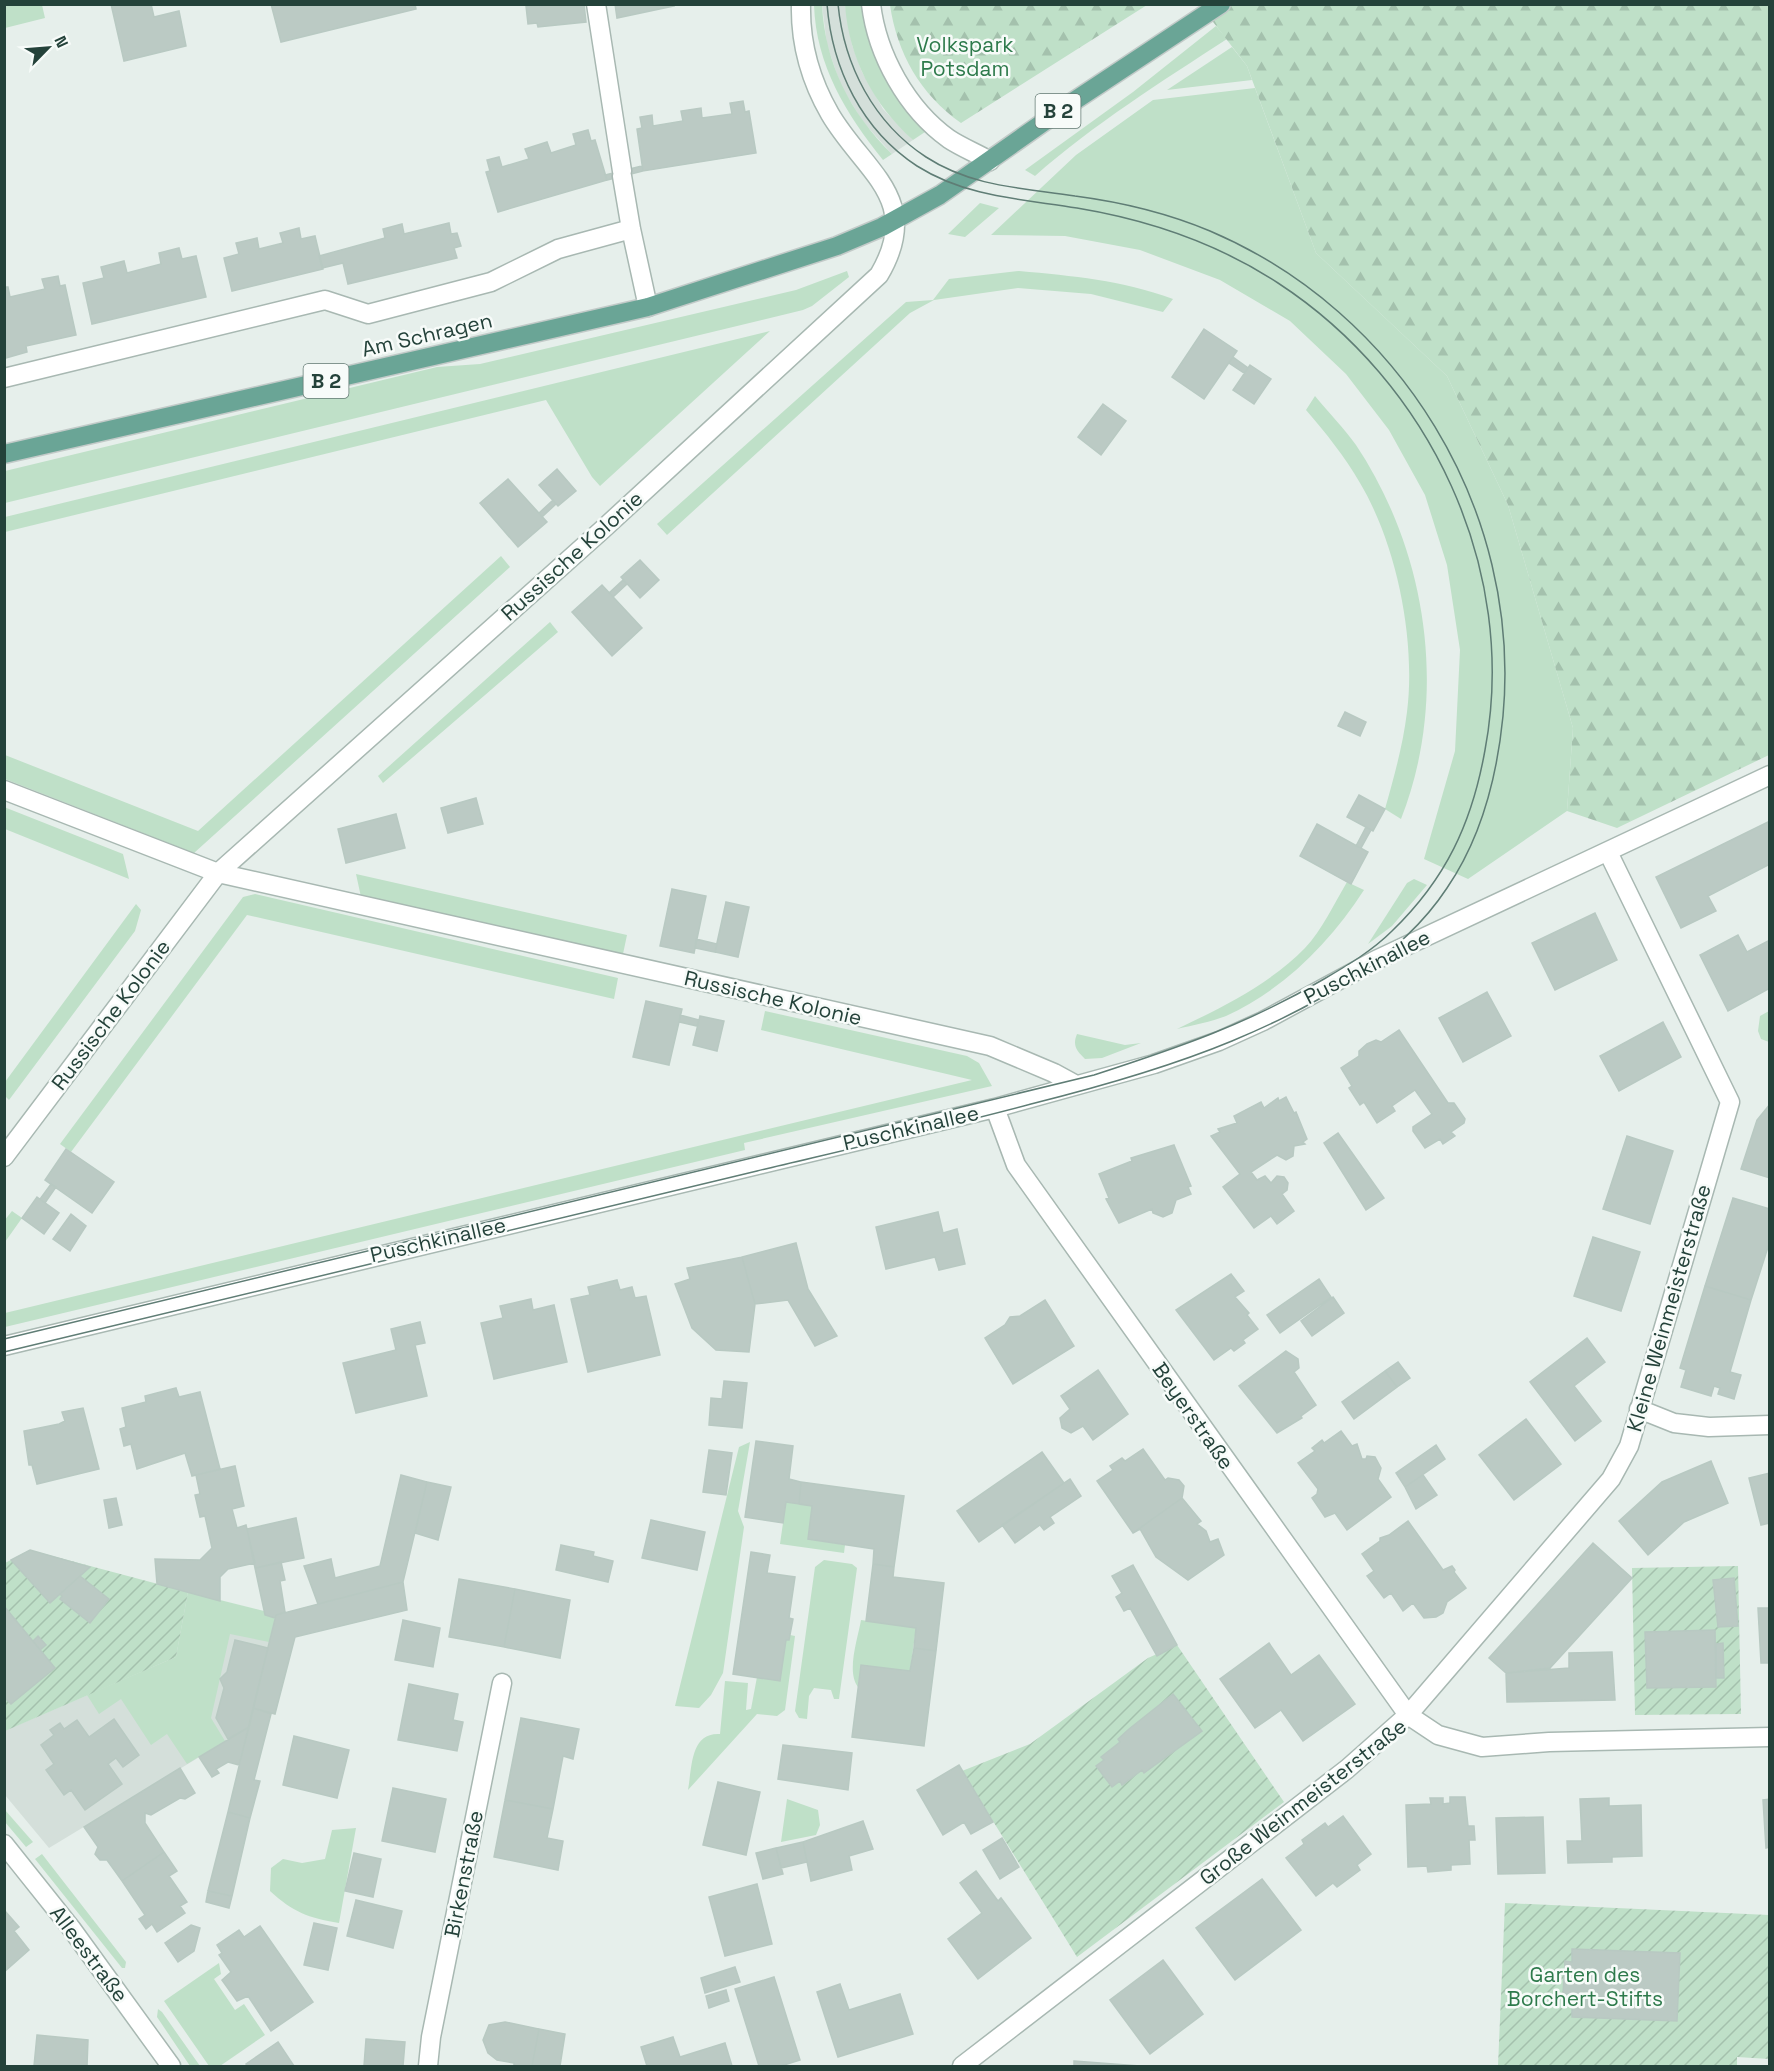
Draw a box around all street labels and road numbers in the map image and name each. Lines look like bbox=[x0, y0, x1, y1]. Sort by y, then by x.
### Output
road number: B 2 bbox=[1036, 94, 1080, 128]
street label: Am Schragen bbox=[359, 306, 495, 363]
road number: B 2 bbox=[304, 364, 348, 398]
street label: Russische Kolonie bbox=[495, 485, 648, 626]
street label: Puschkinallee bbox=[1299, 923, 1435, 1010]
street label: Russische Kolonie bbox=[45, 934, 176, 1095]
street label: Russische Kolonie bbox=[682, 964, 865, 1031]
street label: Puschkinallee bbox=[840, 1099, 981, 1156]
street label: Kleine Weinmeisterstraße bbox=[1620, 1181, 1717, 1435]
street label: Puschkinallee bbox=[367, 1211, 508, 1268]
street label: Beyerstraße bbox=[1146, 1357, 1240, 1475]
street label: Große Weinmeisterstraße bbox=[1194, 1712, 1412, 1891]
street label: Birkenstraße bbox=[438, 1808, 489, 1940]
street label: Alleestraße bbox=[44, 1900, 135, 2007]

